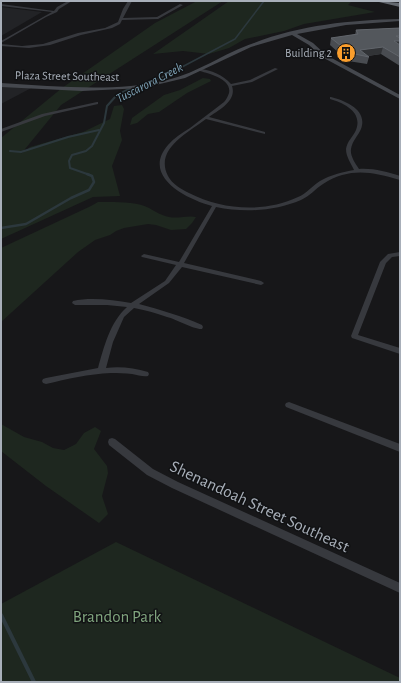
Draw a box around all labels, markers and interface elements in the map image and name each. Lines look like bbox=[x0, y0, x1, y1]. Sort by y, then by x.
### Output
building icon: Building 2 bbox=[335, 42, 357, 64]
place label: Building 2 bbox=[285, 47, 333, 59]
water label: Tuscarora Creek bbox=[114, 61, 185, 106]
street label: Plaza Street Southeast bbox=[15, 69, 119, 83]
street label: Shenandoah Street Southeast bbox=[168, 457, 353, 556]
park label: Brandon Park bbox=[73, 608, 162, 625]

